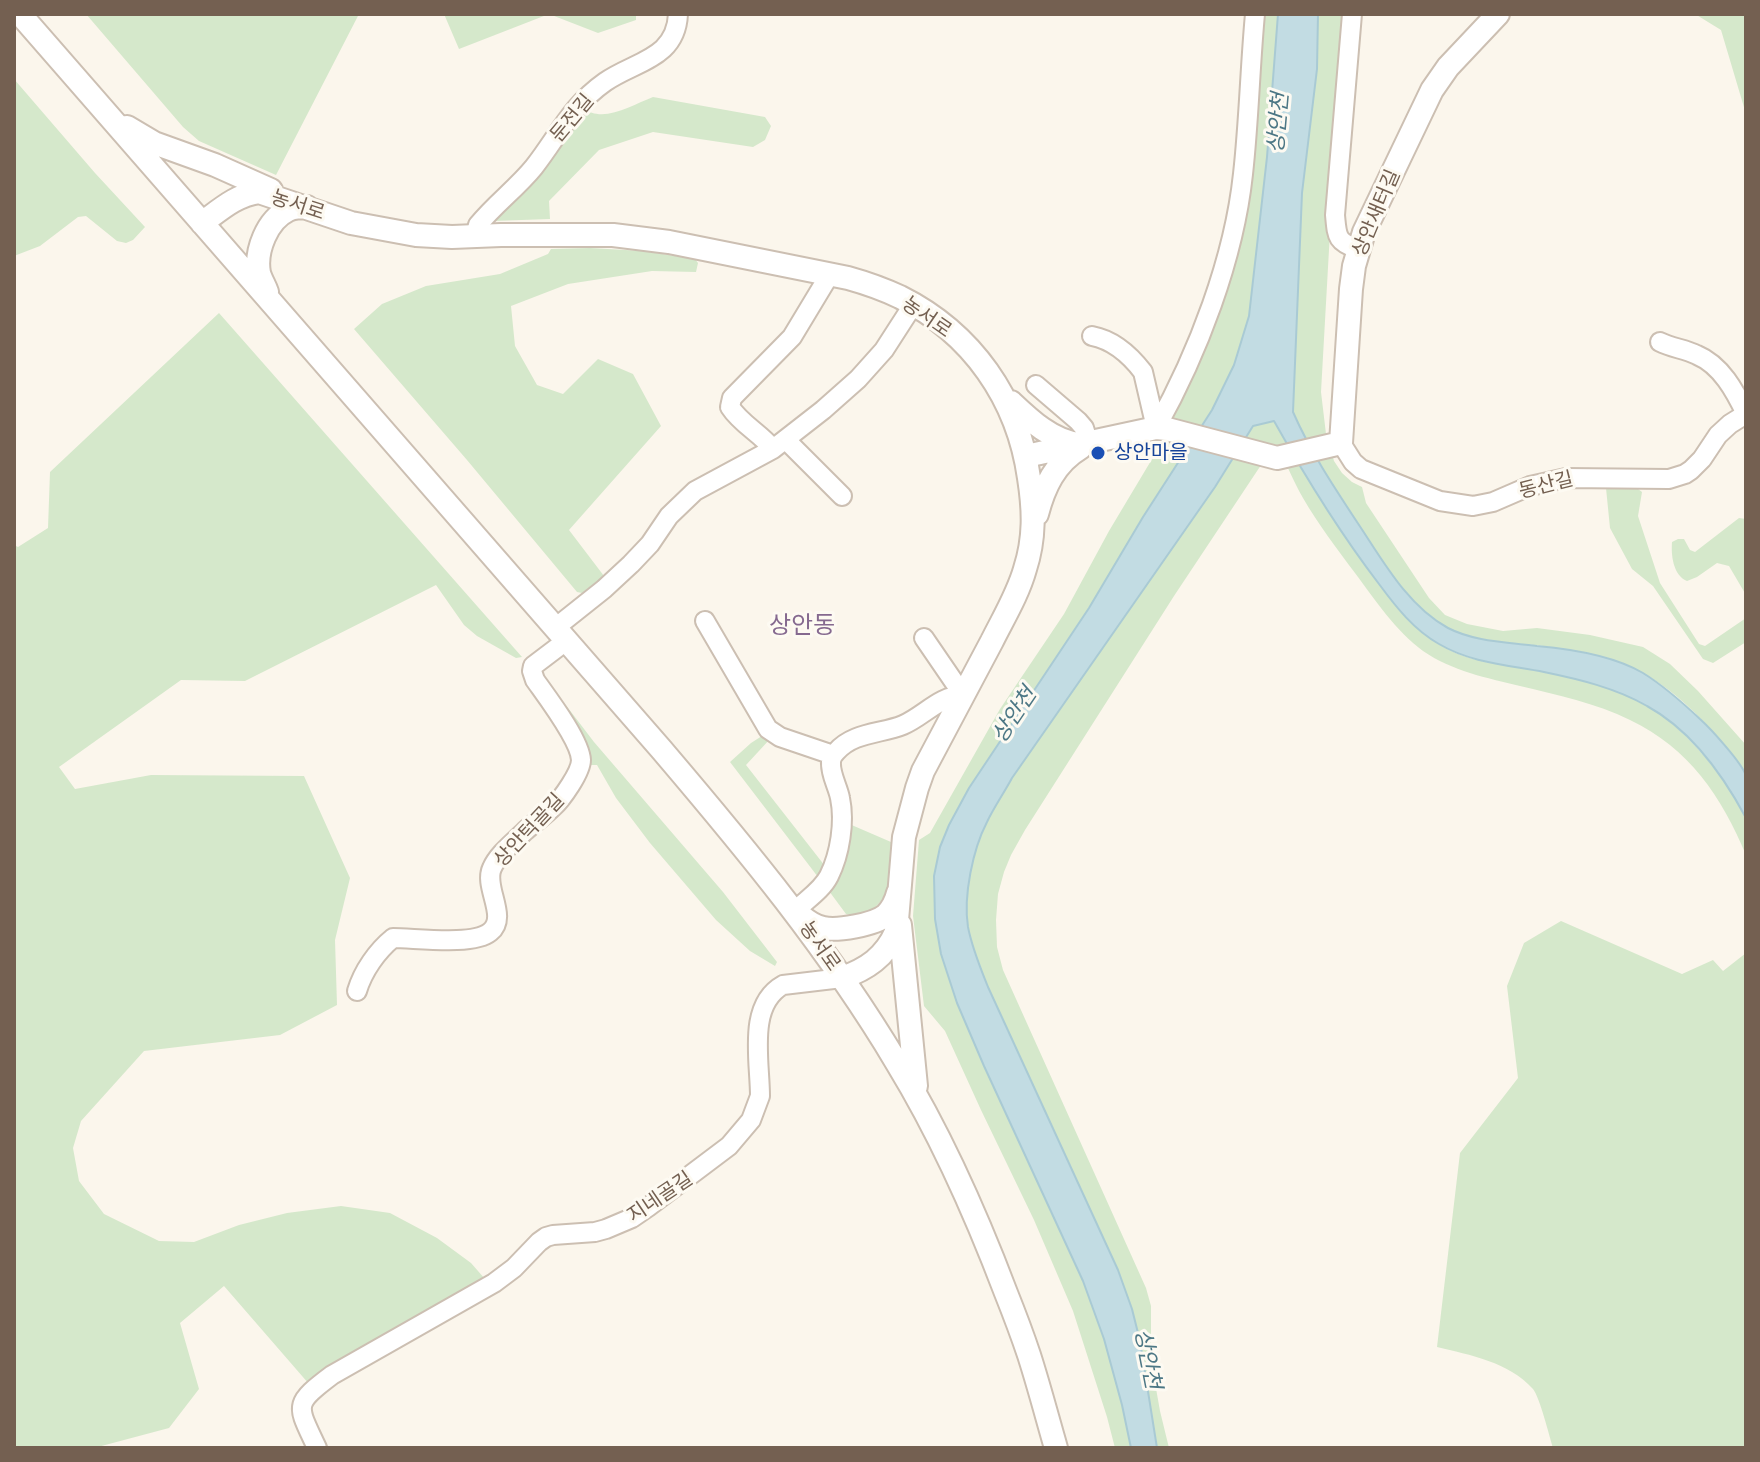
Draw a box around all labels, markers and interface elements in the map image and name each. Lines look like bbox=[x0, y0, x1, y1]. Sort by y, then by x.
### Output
street label: 둔전길 bbox=[545, 89, 599, 147]
water label: 상안천 bbox=[1262, 92, 1294, 154]
street label: 상안새터길 bbox=[1347, 166, 1405, 260]
street label: 농서로 bbox=[268, 185, 328, 225]
street label: 농서로 bbox=[898, 291, 956, 343]
place label: 상안마을 bbox=[1114, 441, 1188, 465]
marker: 상안마을 bbox=[1089, 444, 1107, 462]
street label: 동산길 bbox=[1516, 467, 1576, 503]
district label: 상안동 bbox=[769, 611, 835, 639]
water label: 상안천 bbox=[986, 682, 1042, 748]
street label: 상안턱골길 bbox=[489, 788, 569, 872]
street label: 농서로 bbox=[794, 917, 846, 975]
street label: 지네골길 bbox=[623, 1166, 697, 1228]
water label: 상안천 bbox=[1129, 1327, 1167, 1391]

